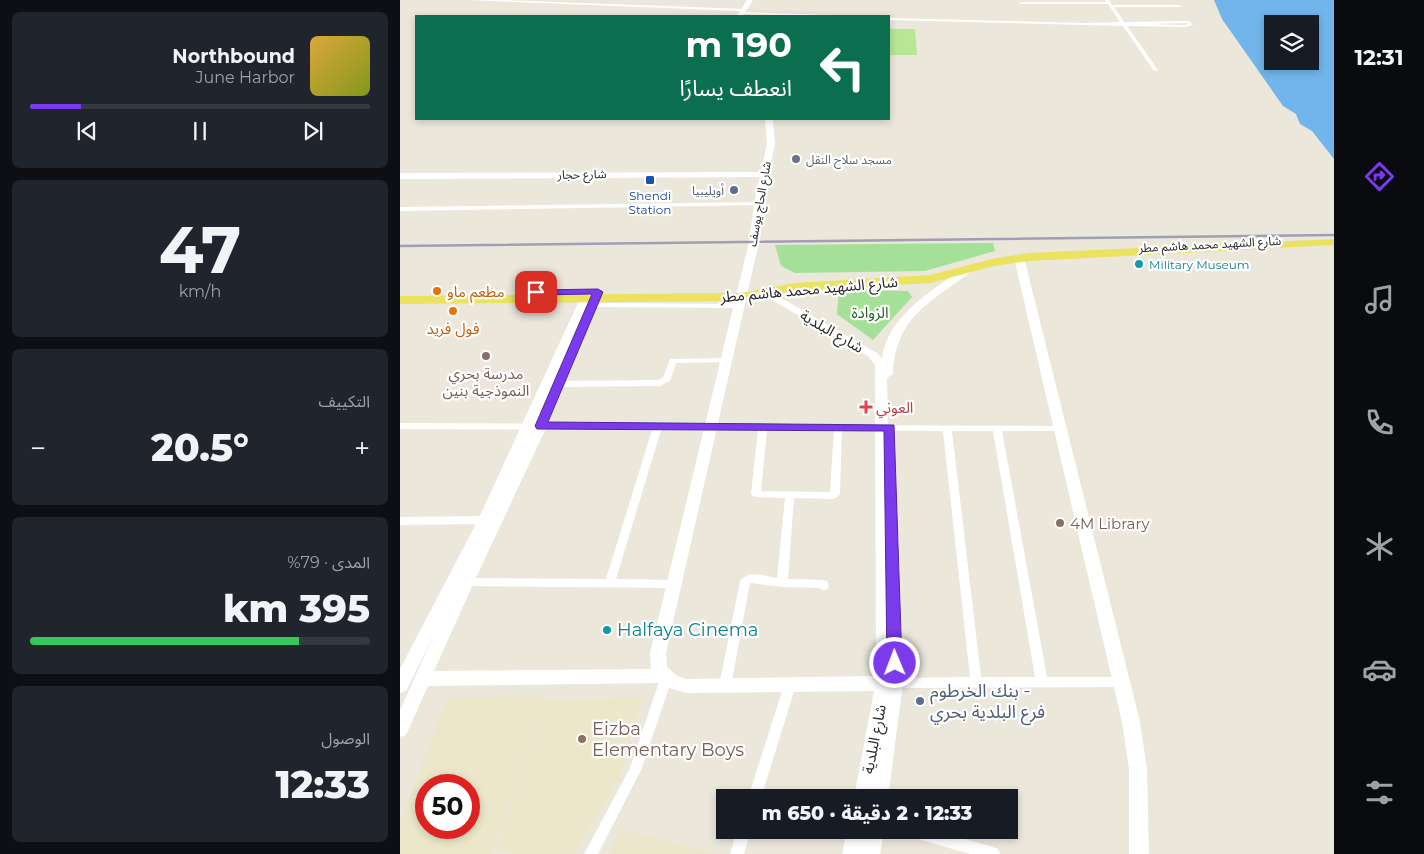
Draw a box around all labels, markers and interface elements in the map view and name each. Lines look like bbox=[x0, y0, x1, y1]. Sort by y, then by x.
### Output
map controls bbox=[1264, 15, 1319, 70]
button: layers bbox=[1264, 15, 1319, 70]
text: 190 m bbox=[686, 23, 792, 66]
icon: left bbox=[810, 35, 875, 100]
text: 12:31 bbox=[1354, 44, 1404, 71]
text: Northbound bbox=[172, 45, 295, 68]
text: June Harbor bbox=[196, 68, 295, 87]
text: انعطف يسارًا bbox=[679, 75, 792, 102]
icon: previous bbox=[73, 117, 101, 145]
icon: pause bbox=[186, 117, 214, 145]
icon: next bbox=[299, 117, 327, 145]
place label: مسجد سلاح النقل bbox=[806, 152, 892, 169]
marker: مسجد سلاح النقل bbox=[790, 153, 802, 165]
icon: directions bbox=[1362, 159, 1397, 194]
street label: شارع الحاج يوسف bbox=[744, 160, 776, 248]
street label: شارع حجار bbox=[556, 166, 607, 184]
marker: Shendi Station bbox=[644, 174, 656, 186]
place label: أويليبيا bbox=[692, 183, 724, 198]
marker: أويليبيا bbox=[728, 184, 740, 196]
place label: Shendi Station bbox=[629, 188, 671, 217]
text: 47 bbox=[159, 210, 241, 289]
street label: شارع الشهيد محمد هاشم مطر bbox=[1137, 233, 1282, 257]
place label: Military Museum bbox=[1149, 257, 1250, 272]
marker: Military Museum bbox=[1133, 258, 1145, 270]
pin bbox=[515, 271, 557, 313]
street label: شارع الشهيد محمد هاشم مطر bbox=[718, 272, 899, 309]
icon: arrive bbox=[522, 278, 550, 306]
text: km/h bbox=[179, 282, 221, 301]
place label: مطعم ماو bbox=[447, 282, 505, 303]
icon: music bbox=[1362, 282, 1397, 317]
marker: مطعم ماو bbox=[431, 285, 443, 297]
park label: الزوادة bbox=[852, 303, 888, 322]
marker: فول فريد bbox=[447, 305, 459, 317]
street label: شارع البلدية bbox=[795, 305, 867, 359]
place label: فول فريد bbox=[427, 319, 480, 338]
marker: مدرسة بحري النموذجية بنين bbox=[480, 350, 492, 362]
place label: مدرسة بحري النموذجية بنين bbox=[443, 364, 529, 400]
text: التكييف bbox=[318, 392, 370, 411]
place label: العوني bbox=[876, 398, 913, 419]
marker: العوني bbox=[860, 401, 872, 413]
icon: phone bbox=[1362, 405, 1397, 440]
text: 20.5° bbox=[151, 424, 249, 471]
text: − bbox=[30, 431, 46, 465]
text: + bbox=[354, 431, 370, 465]
place label: 4M Library bbox=[1070, 514, 1150, 533]
marker: 4M Library bbox=[1054, 517, 1066, 529]
icon: climate bbox=[1362, 529, 1397, 564]
text: المدى · 79% bbox=[287, 553, 370, 572]
text: 395 km bbox=[223, 585, 370, 632]
place label: Halfaya Cinema bbox=[617, 619, 758, 641]
marker: Halfaya Cinema bbox=[601, 624, 613, 636]
position arrow bbox=[868, 636, 920, 688]
icon: car bbox=[1362, 652, 1397, 687]
place label: بنك الخرطوم - فرع البلدية بحري bbox=[930, 680, 1045, 726]
marker: بنك الخرطوم - فرع البلدية بحري bbox=[914, 695, 926, 707]
street label: شارع البلدية bbox=[858, 703, 893, 776]
place label: Eizba Elementary Boys bbox=[592, 718, 744, 761]
text: الوصول bbox=[321, 729, 370, 748]
marker: Eizba Elementary Boys bbox=[576, 733, 588, 745]
text: 12:33 bbox=[275, 761, 370, 808]
speed limit sign: 50 bbox=[415, 774, 480, 839]
icon: filters bbox=[1362, 775, 1397, 810]
text: 12:33 · 2 دقيقة · 650 m bbox=[762, 802, 972, 825]

